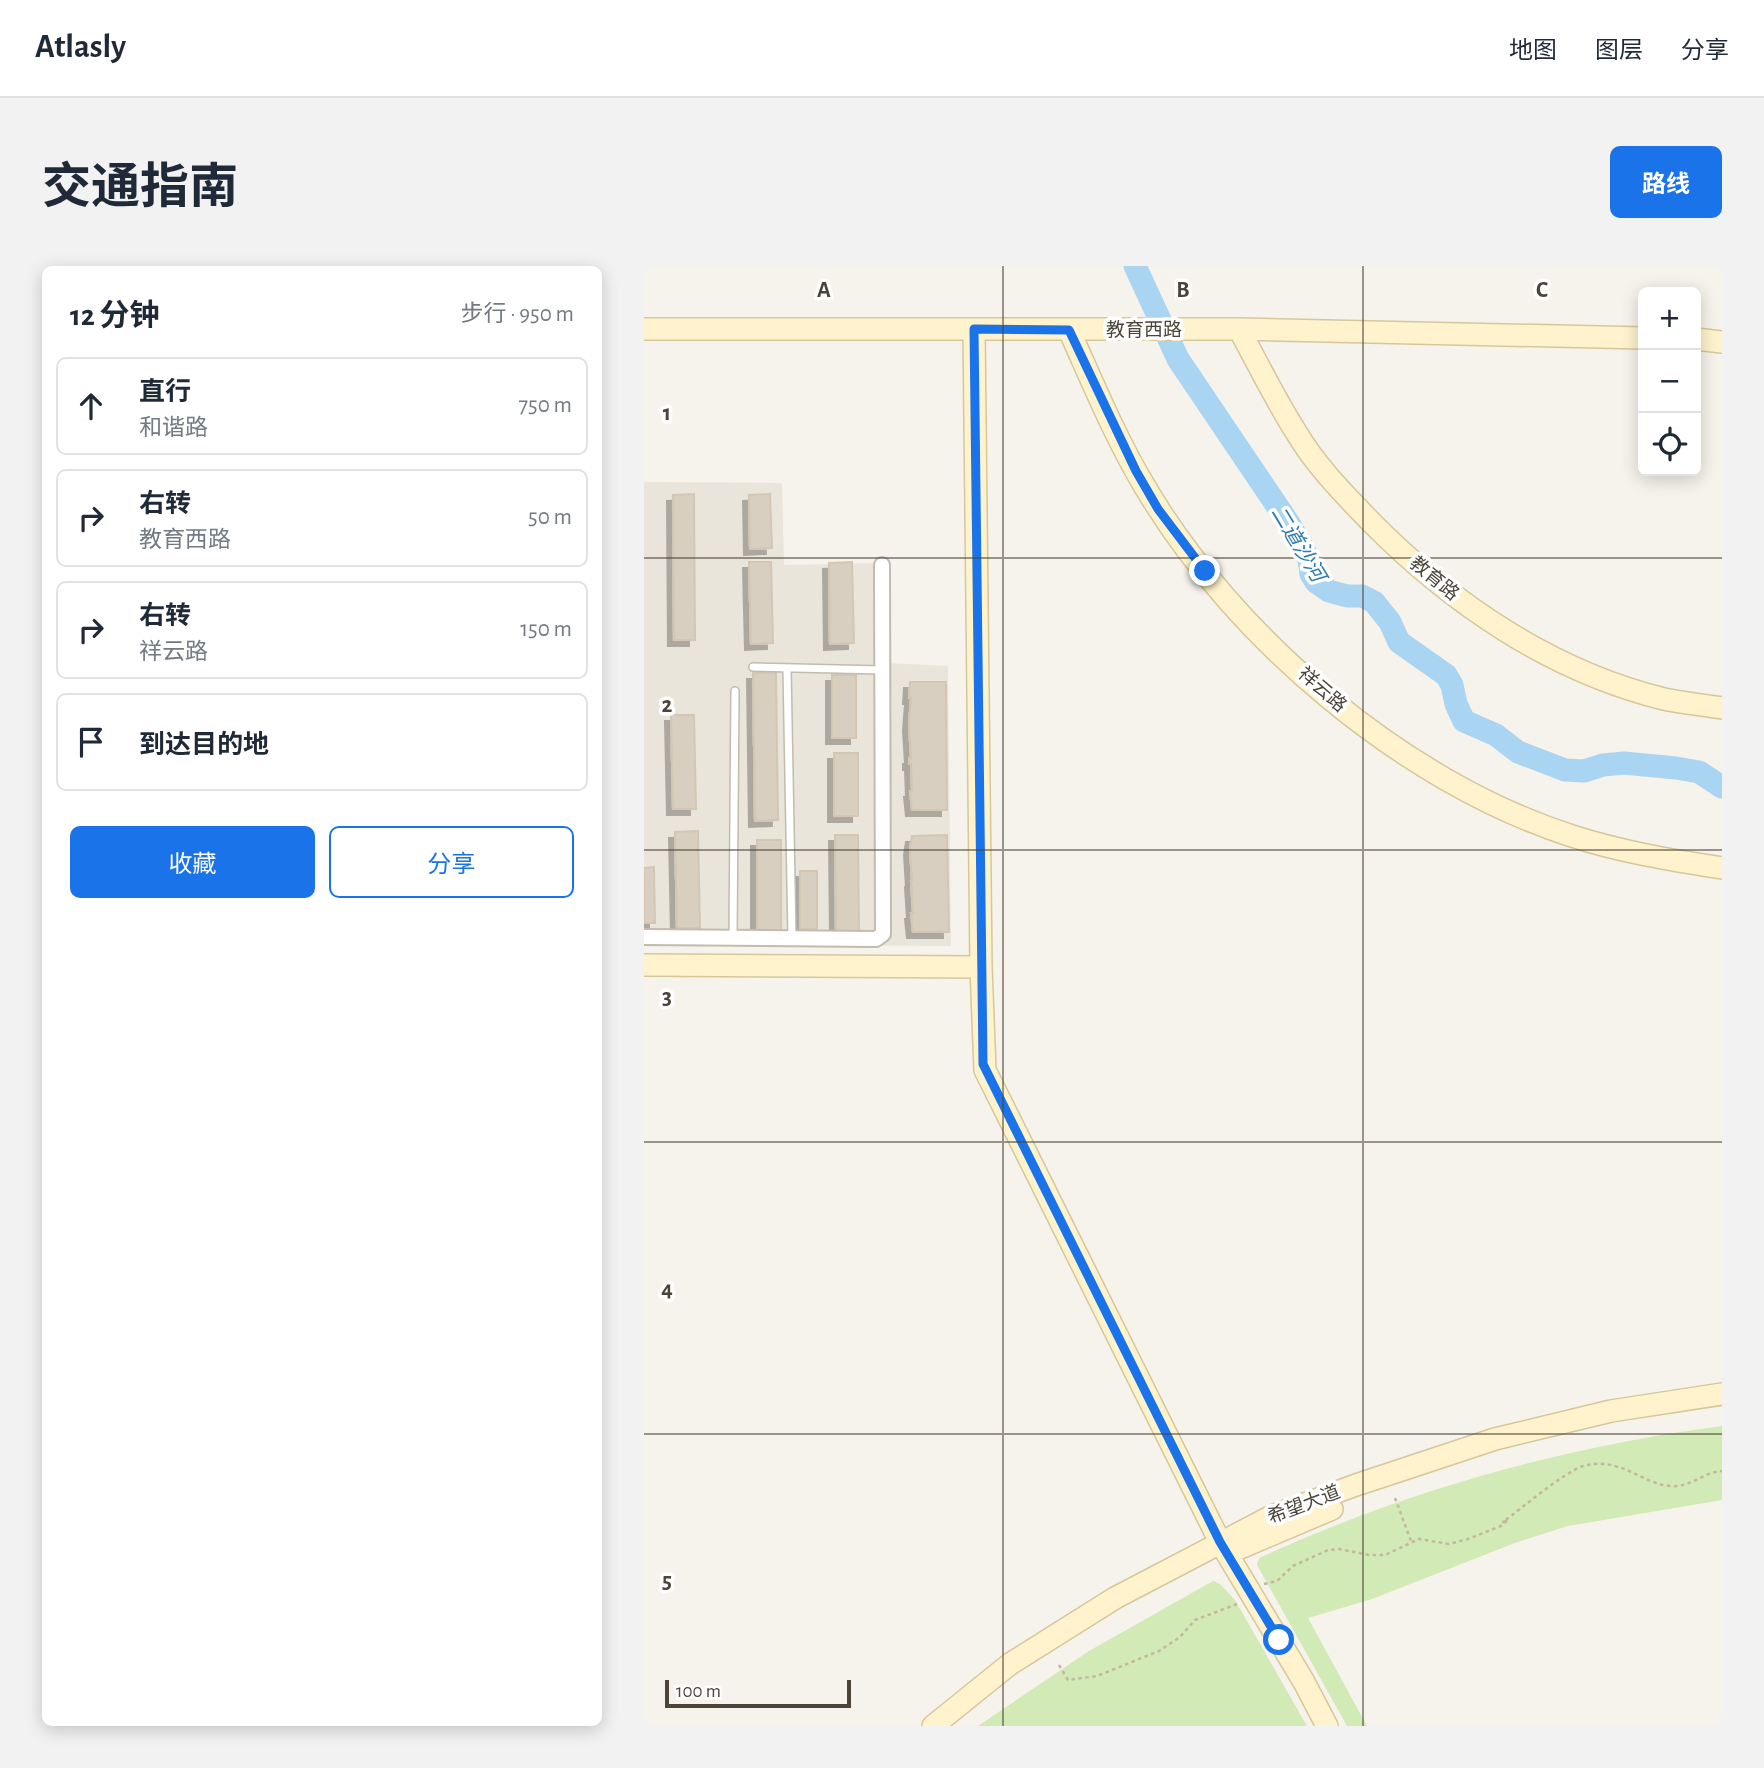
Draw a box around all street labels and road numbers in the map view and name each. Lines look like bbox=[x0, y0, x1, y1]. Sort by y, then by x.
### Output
street label: 教育西路 bbox=[1106, 319, 1182, 340]
street label: 教育路 bbox=[1406, 552, 1463, 604]
street label: 祥云路 bbox=[1294, 663, 1351, 716]
street label: 希望大道 bbox=[1264, 1481, 1343, 1527]

